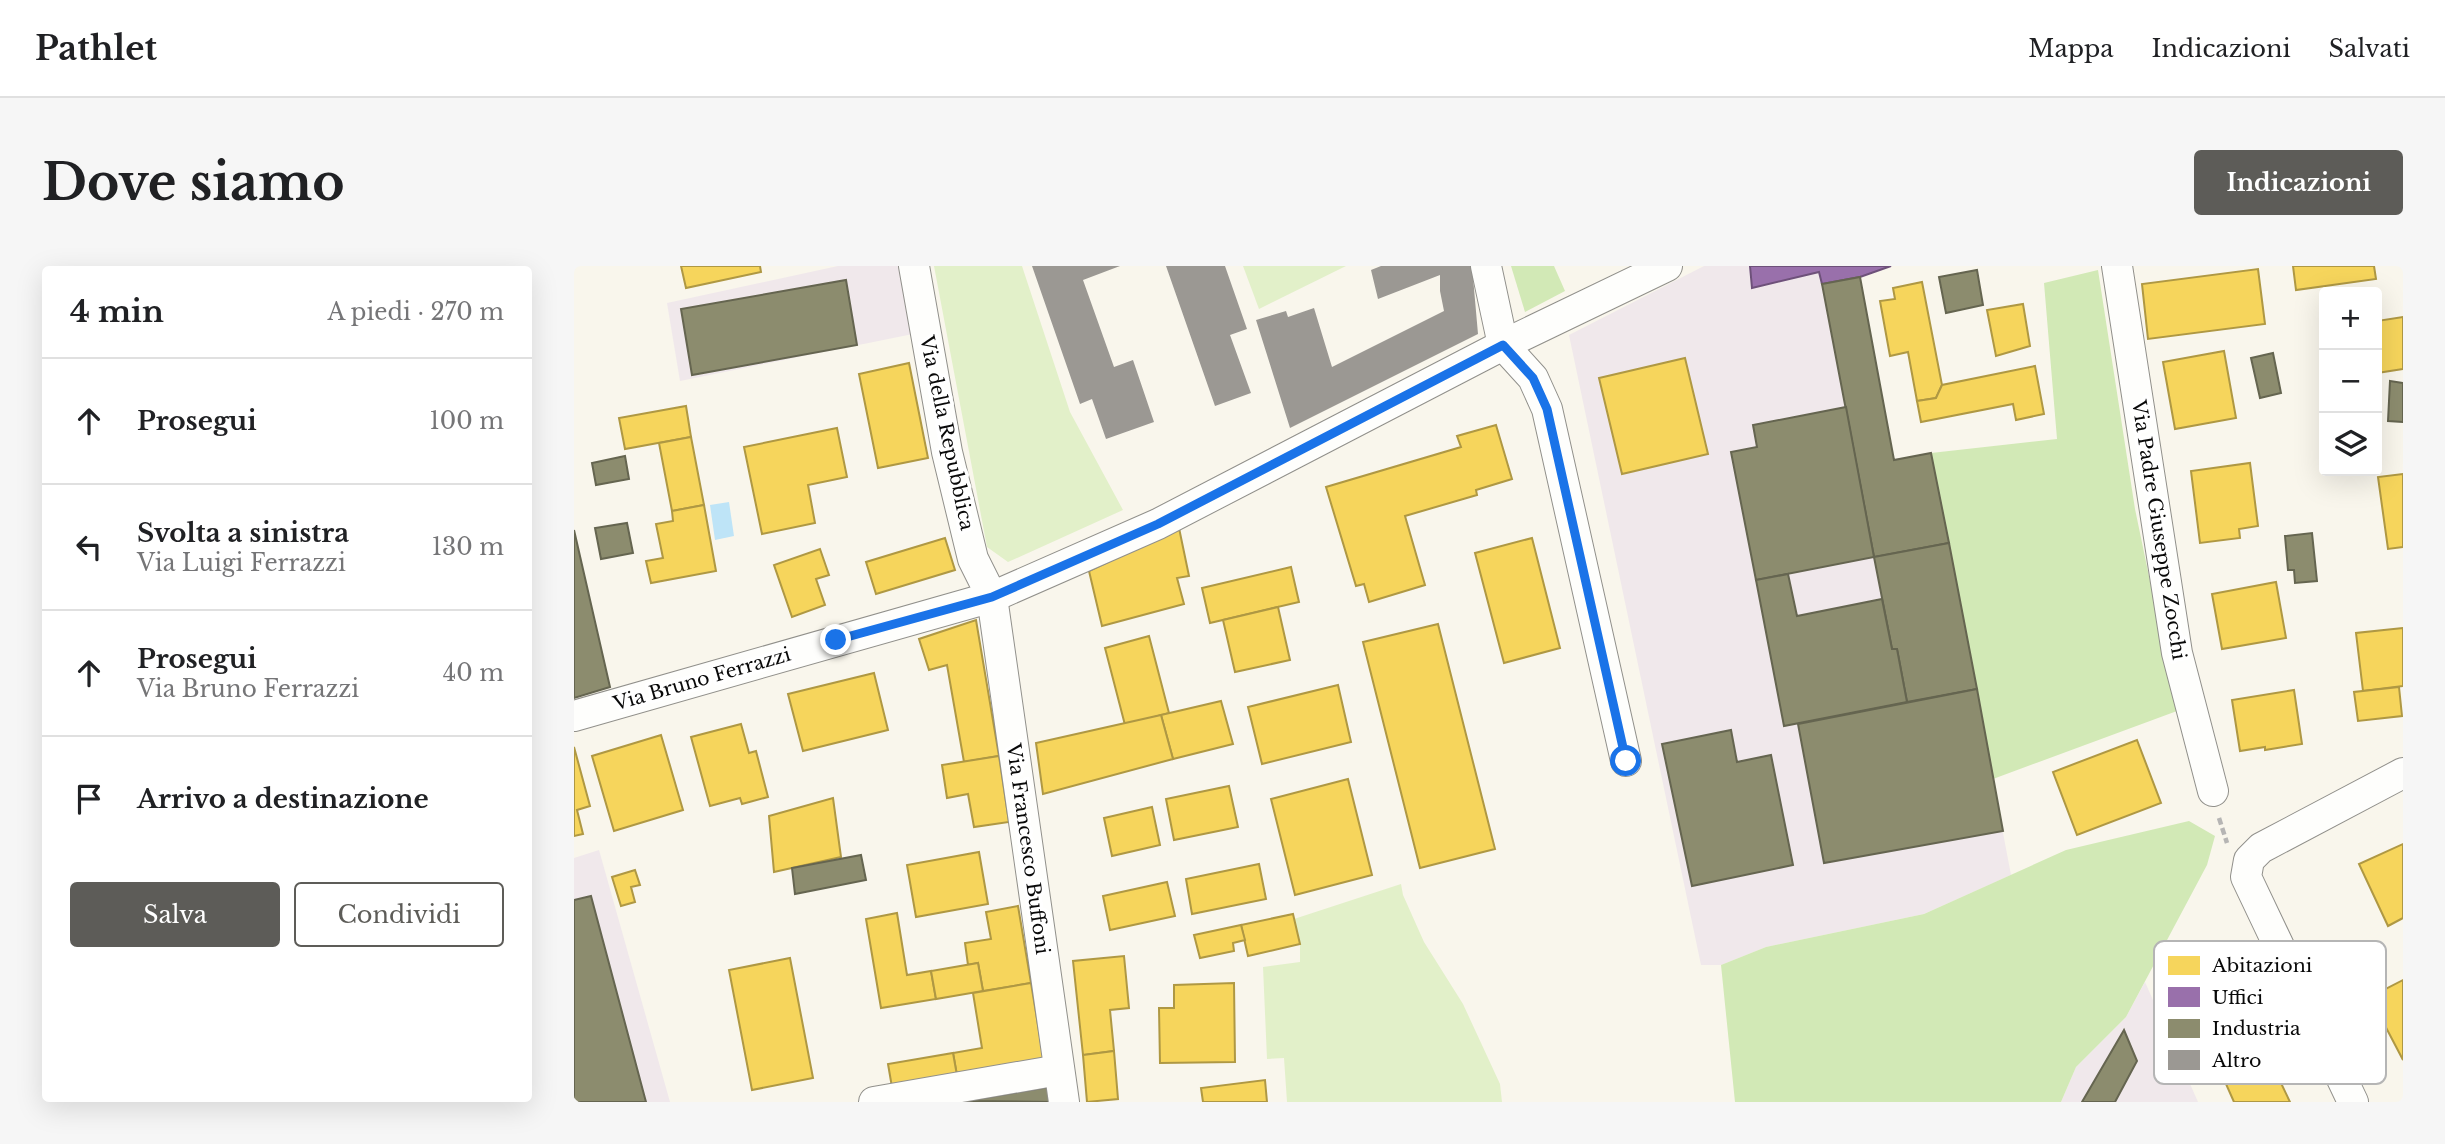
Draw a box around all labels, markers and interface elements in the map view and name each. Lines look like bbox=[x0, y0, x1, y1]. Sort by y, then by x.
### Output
text: Pathlet bbox=[35, 28, 157, 69]
text: Mappa bbox=[2028, 34, 2114, 63]
text: Indicazioni bbox=[2152, 34, 2291, 63]
text: Salvati bbox=[2329, 34, 2410, 63]
button: Indicazioni bbox=[2194, 150, 2403, 215]
text: Dove siamo bbox=[42, 152, 345, 213]
map controls bbox=[2319, 287, 2382, 476]
button: + bbox=[2319, 287, 2382, 350]
text: 4 min bbox=[70, 293, 164, 330]
text: A piedi · 270 m bbox=[327, 298, 504, 326]
street label: Via della Repubblica bbox=[915, 333, 979, 533]
button: − bbox=[2319, 350, 2382, 413]
street label: Via Padre Giuseppe Zocchi bbox=[2127, 397, 2191, 662]
icon: ahead bbox=[70, 402, 108, 440]
text: Prosegui bbox=[137, 405, 257, 437]
text: 100 m bbox=[430, 407, 504, 435]
button: layers bbox=[2319, 413, 2382, 476]
text: Svolta a sinistra bbox=[137, 517, 349, 549]
icon: left bbox=[70, 528, 108, 566]
text: 130 m bbox=[432, 533, 504, 561]
text: Via Luigi Ferrazzi bbox=[137, 549, 346, 577]
route end bbox=[820, 624, 851, 655]
text: Prosegui bbox=[137, 643, 257, 675]
street label: Via Bruno Ferrazzi bbox=[610, 643, 794, 716]
icon: ahead bbox=[70, 654, 108, 692]
text: 40 m bbox=[443, 659, 504, 687]
text: Via Bruno Ferrazzi bbox=[137, 675, 359, 703]
street label: Via Francesco Buffoni bbox=[1002, 741, 1054, 956]
route start bbox=[1610, 745, 1641, 776]
icon: arrive bbox=[70, 780, 108, 818]
text: Arrivo a destinazione bbox=[137, 783, 429, 815]
button: Salva bbox=[70, 882, 280, 947]
button: Condividi bbox=[294, 882, 504, 947]
legend bbox=[2154, 941, 2386, 1084]
text: Abitazioni bbox=[2211, 954, 2313, 977]
text: Uffici bbox=[2212, 986, 2264, 1009]
text: Industria bbox=[2212, 1017, 2301, 1040]
text: Altro bbox=[2211, 1049, 2261, 1072]

